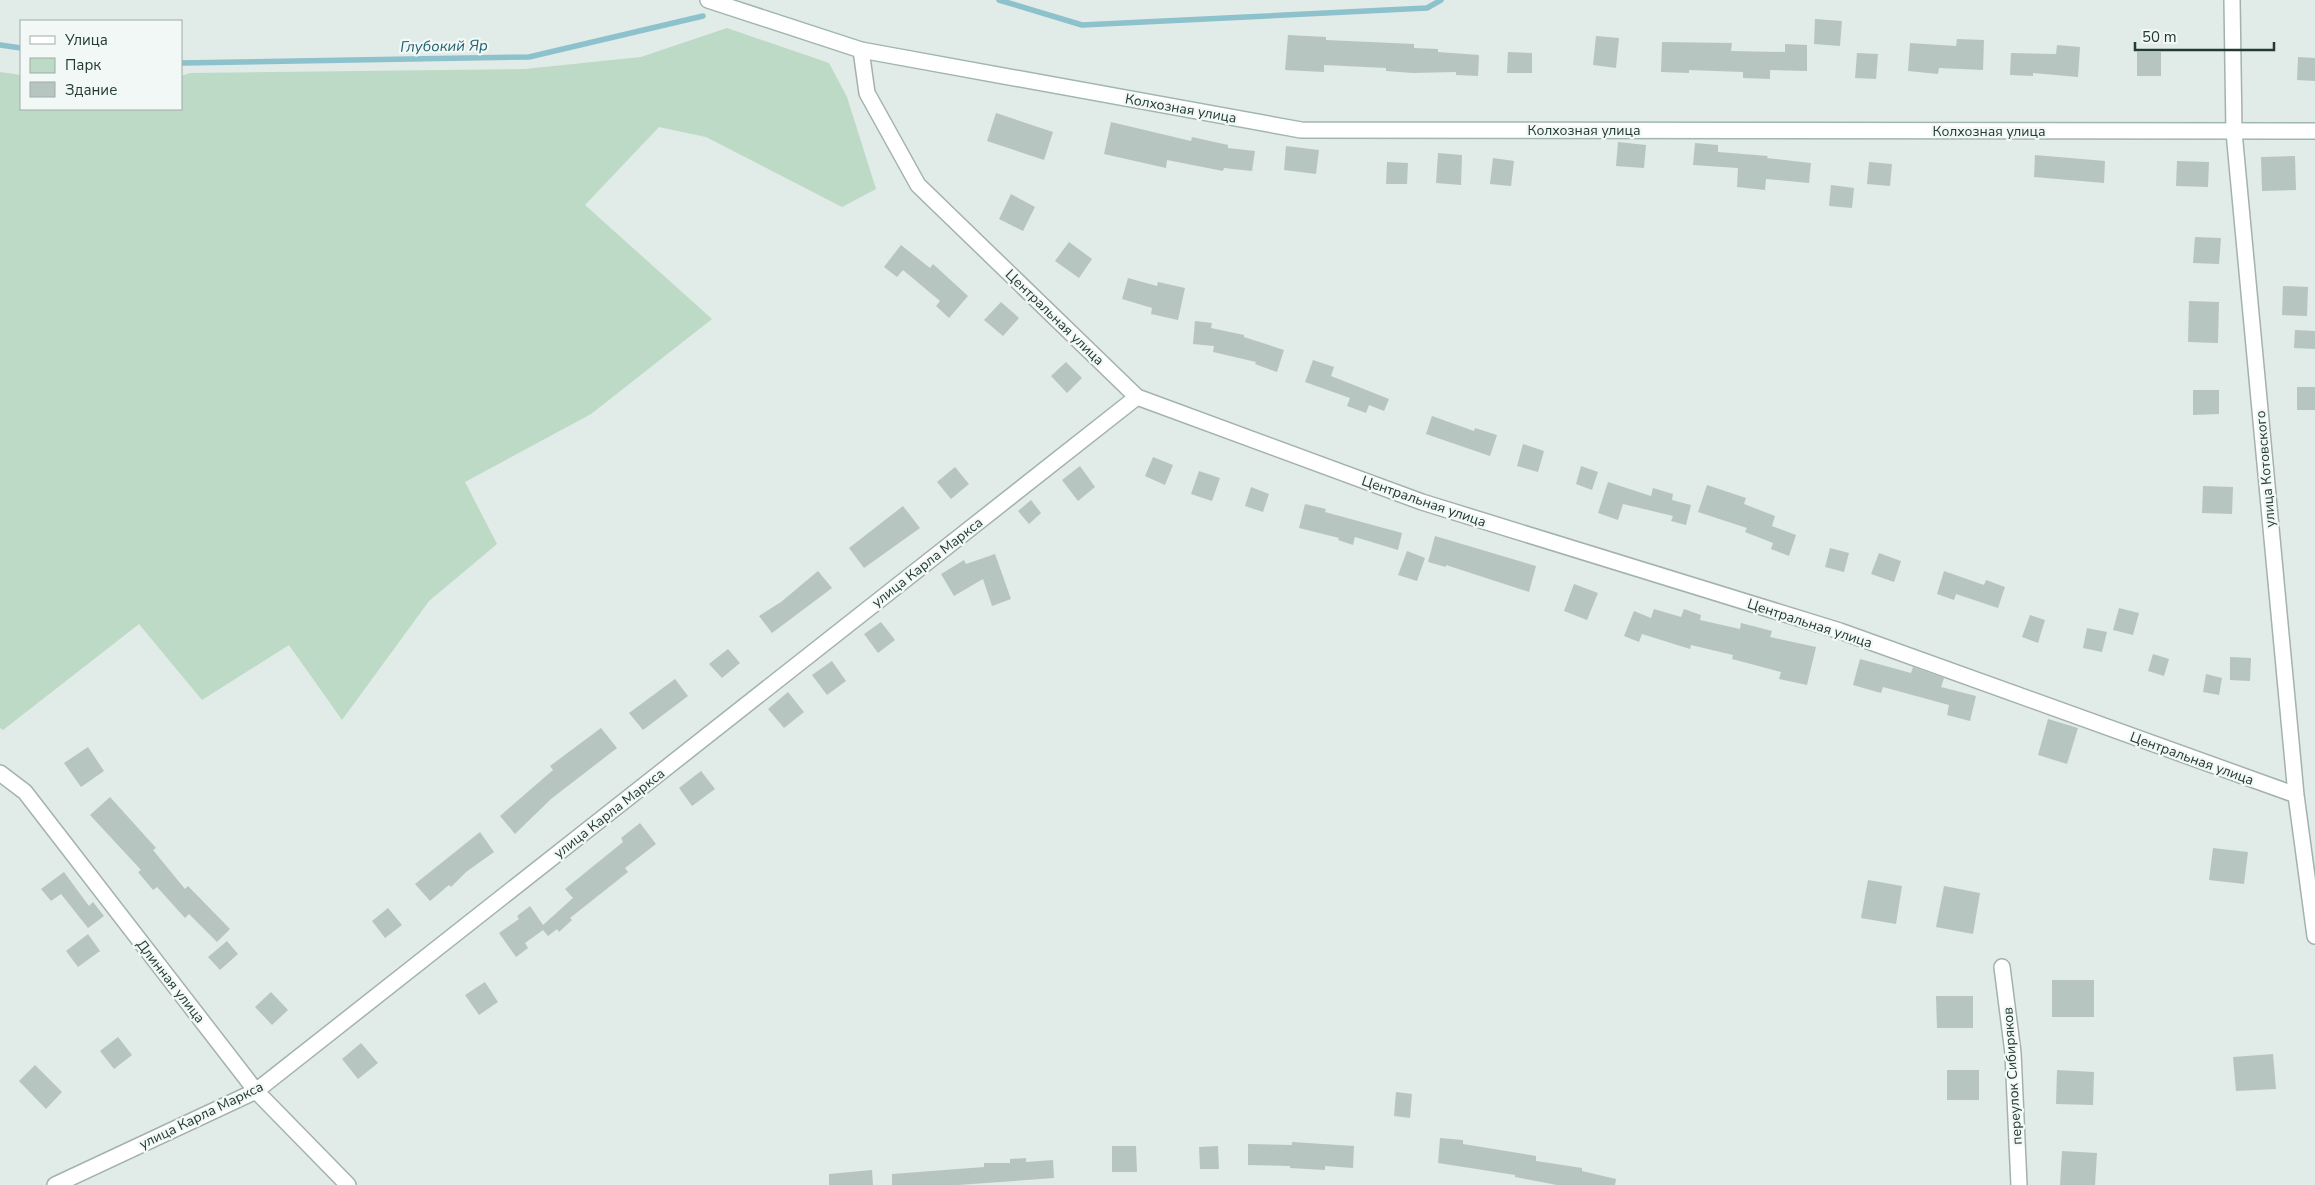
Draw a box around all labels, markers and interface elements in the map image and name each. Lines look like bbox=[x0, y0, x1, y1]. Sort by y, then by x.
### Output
legend bbox=[20, 20, 182, 110]
scale bar bbox=[2135, 20, 2274, 52]
text: 50 m bbox=[2142, 27, 2177, 47]
text: Улица bbox=[64, 30, 108, 50]
water label: Глубокий Яр bbox=[400, 35, 488, 57]
text: Парк bbox=[65, 55, 101, 75]
text: Здание bbox=[65, 80, 117, 100]
street label: Колхозная улица bbox=[1124, 89, 1238, 128]
street label: Колхозная улица bbox=[1528, 121, 1640, 140]
street label: Колхозная улица bbox=[1933, 122, 2045, 141]
street label: Центральная улица bbox=[1001, 265, 1108, 370]
street label: улица Котовского bbox=[2251, 410, 2280, 528]
street label: Центральная улица bbox=[1359, 471, 1489, 532]
street label: улица Карла Маркса bbox=[868, 513, 987, 612]
street label: Центральная улица bbox=[1745, 594, 1875, 653]
street label: Центральная улица bbox=[2127, 727, 2256, 790]
street label: улица Карла Маркса bbox=[550, 764, 669, 863]
street label: Длинная улица bbox=[132, 936, 209, 1027]
street label: переулок Сибиряков bbox=[1998, 1006, 2027, 1145]
street label: улица Карла Маркса bbox=[136, 1077, 266, 1154]

